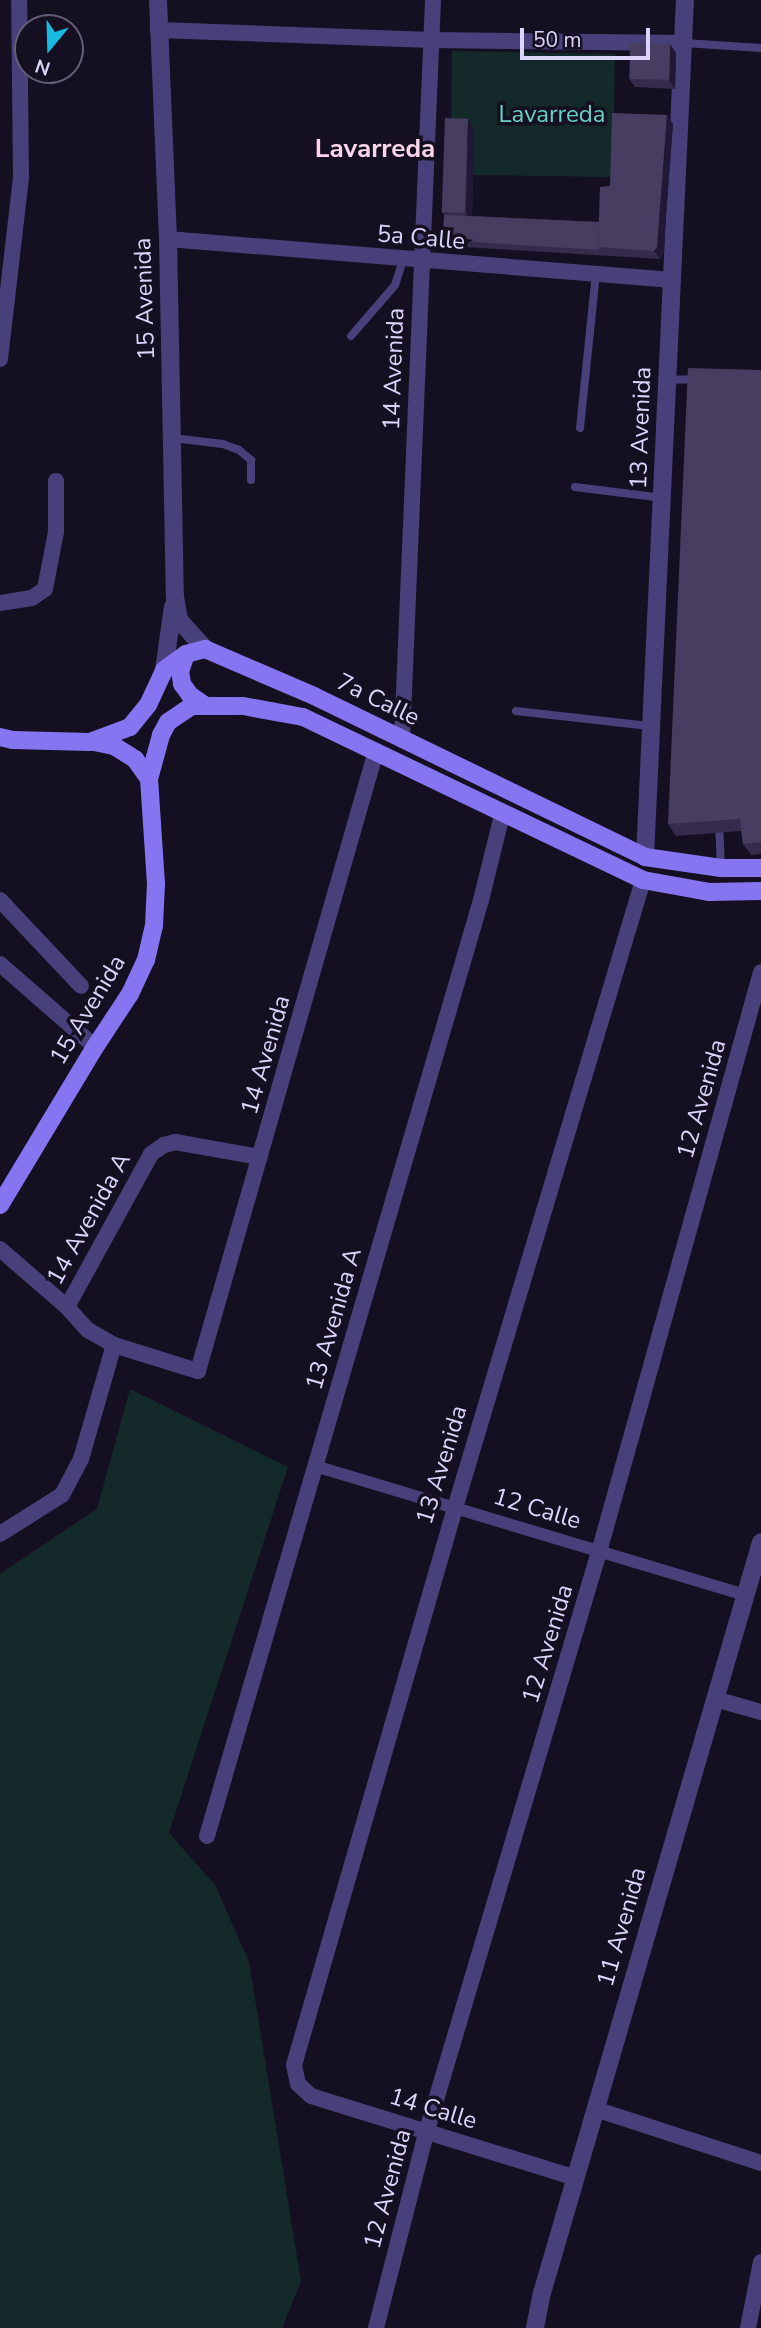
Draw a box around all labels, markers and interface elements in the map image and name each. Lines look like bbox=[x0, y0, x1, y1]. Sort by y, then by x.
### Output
north arrow bbox=[14, 14, 84, 84]
scale bar bbox=[523, 14, 652, 58]
text: 50 m bbox=[533, 26, 582, 54]
text: N bbox=[32, 52, 54, 82]
park label: Lavarreda bbox=[499, 101, 605, 129]
district label: Lavarreda bbox=[315, 133, 435, 165]
street label: 5a Calle bbox=[376, 220, 466, 256]
street label: 15 Avenida bbox=[128, 237, 162, 361]
street label: 14 Avenida bbox=[377, 307, 411, 431]
street label: 13 Avenida bbox=[624, 366, 658, 490]
street label: 7a Calle bbox=[332, 668, 424, 732]
street label: 15 Avenida bbox=[44, 950, 132, 1070]
street label: 14 Avenida bbox=[235, 992, 297, 1118]
street label: 12 Avenida bbox=[671, 1036, 733, 1162]
street label: 14 Avenida A bbox=[41, 1148, 137, 1290]
street label: 13 Avenida A bbox=[300, 1245, 368, 1393]
street label: 13 Avenida bbox=[410, 1402, 474, 1528]
street label: 12 Calle bbox=[490, 1482, 584, 1536]
street label: 12 Avenida bbox=[516, 1581, 580, 1707]
street label: 11 Avenida bbox=[591, 1864, 653, 1990]
street label: 14 Calle bbox=[386, 2082, 480, 2136]
street label: 12 Avenida bbox=[358, 2126, 418, 2252]

